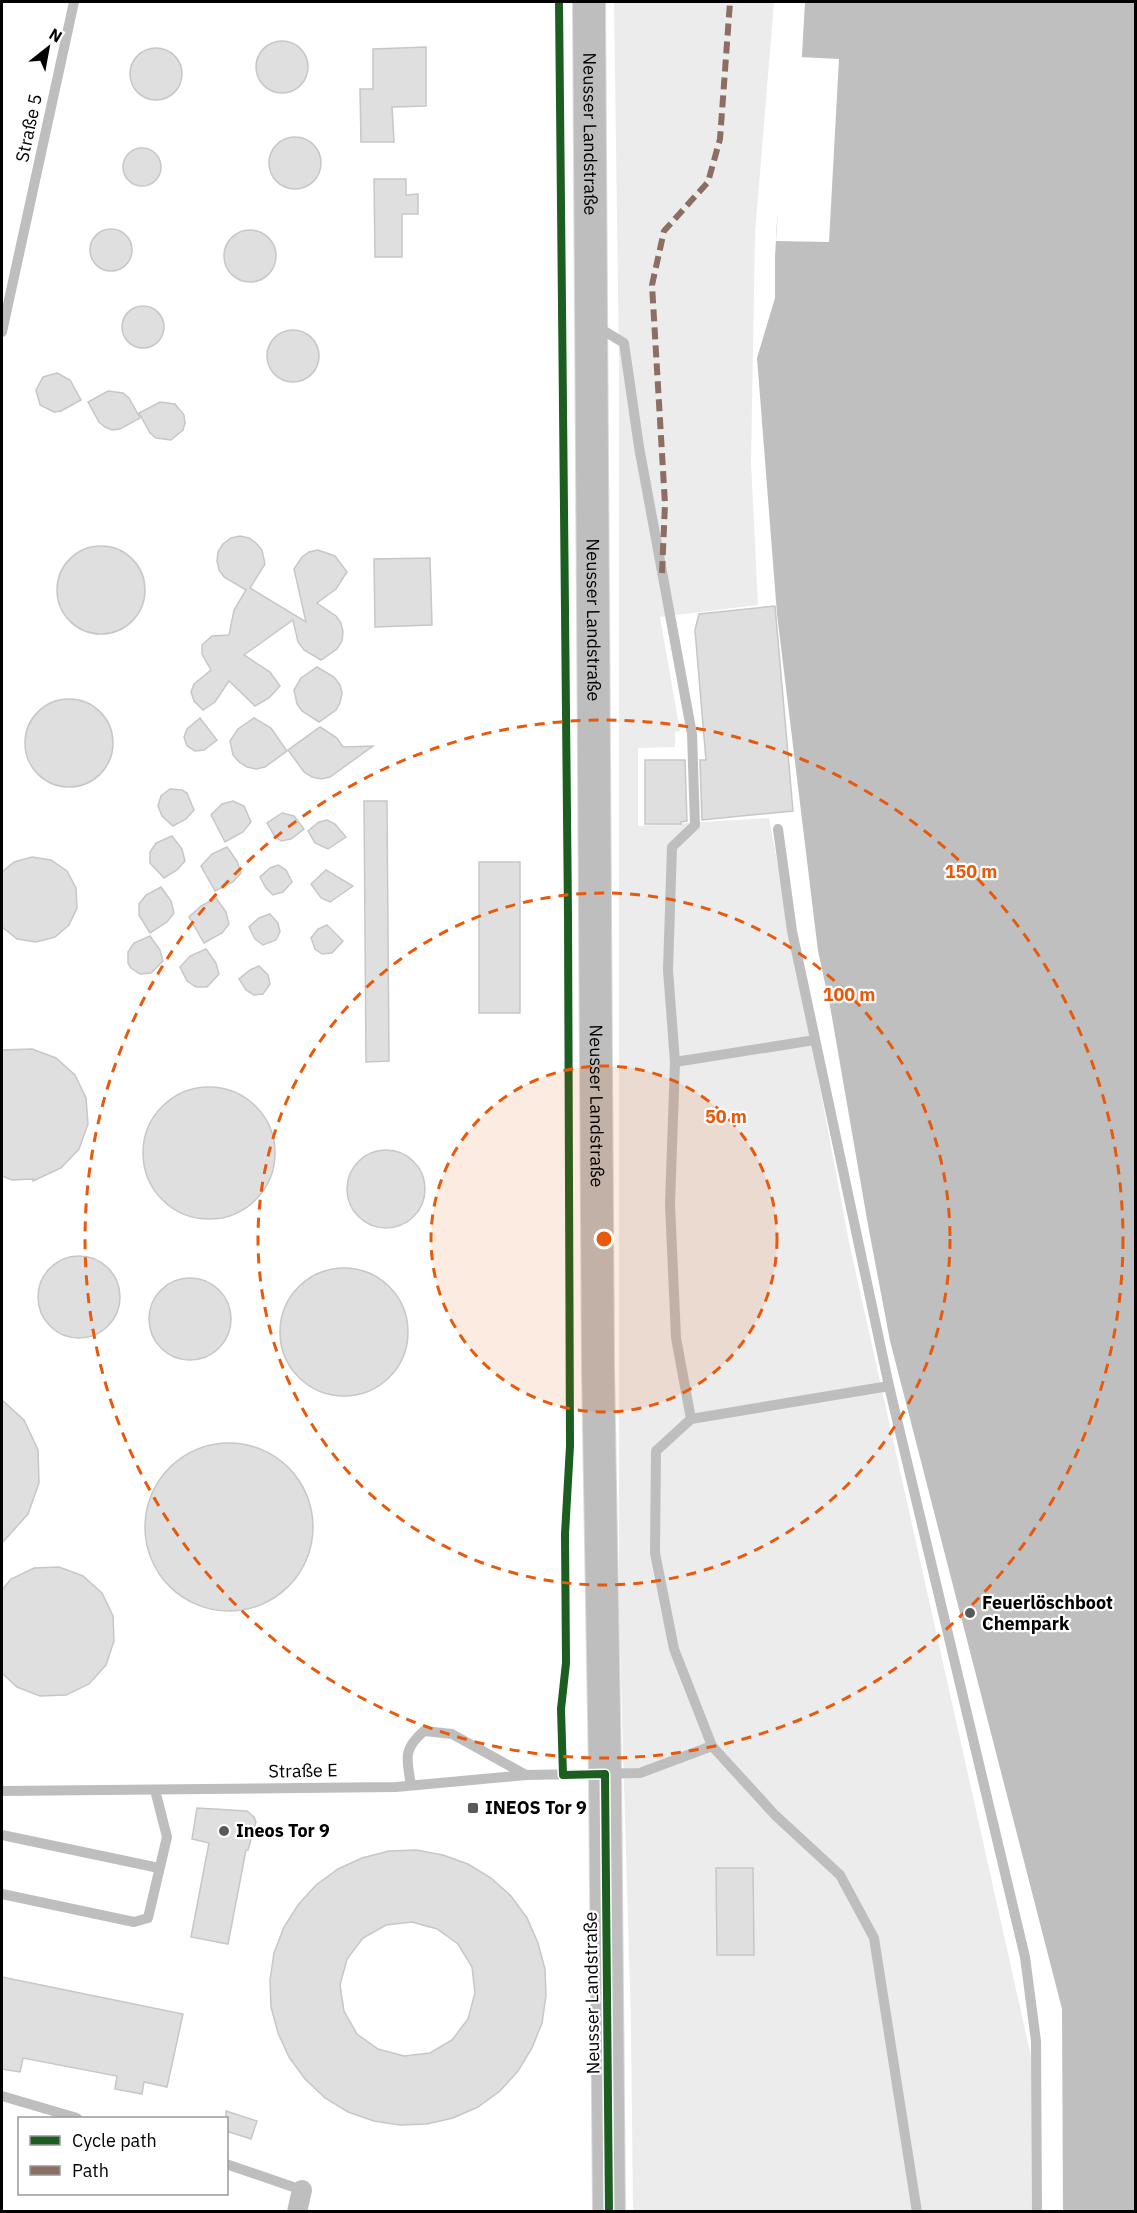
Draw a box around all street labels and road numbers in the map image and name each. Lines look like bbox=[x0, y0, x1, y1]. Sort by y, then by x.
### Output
street label: Neusser Landstraße bbox=[578, 52, 602, 216]
street label: Straße 5 bbox=[10, 92, 47, 164]
street label: Neusser Landstraße bbox=[582, 538, 606, 702]
street label: Neusser Landstraße bbox=[585, 1024, 609, 1188]
street label: Straße E bbox=[268, 1758, 338, 1783]
street label: Neusser Landstraße bbox=[579, 1911, 604, 2075]

